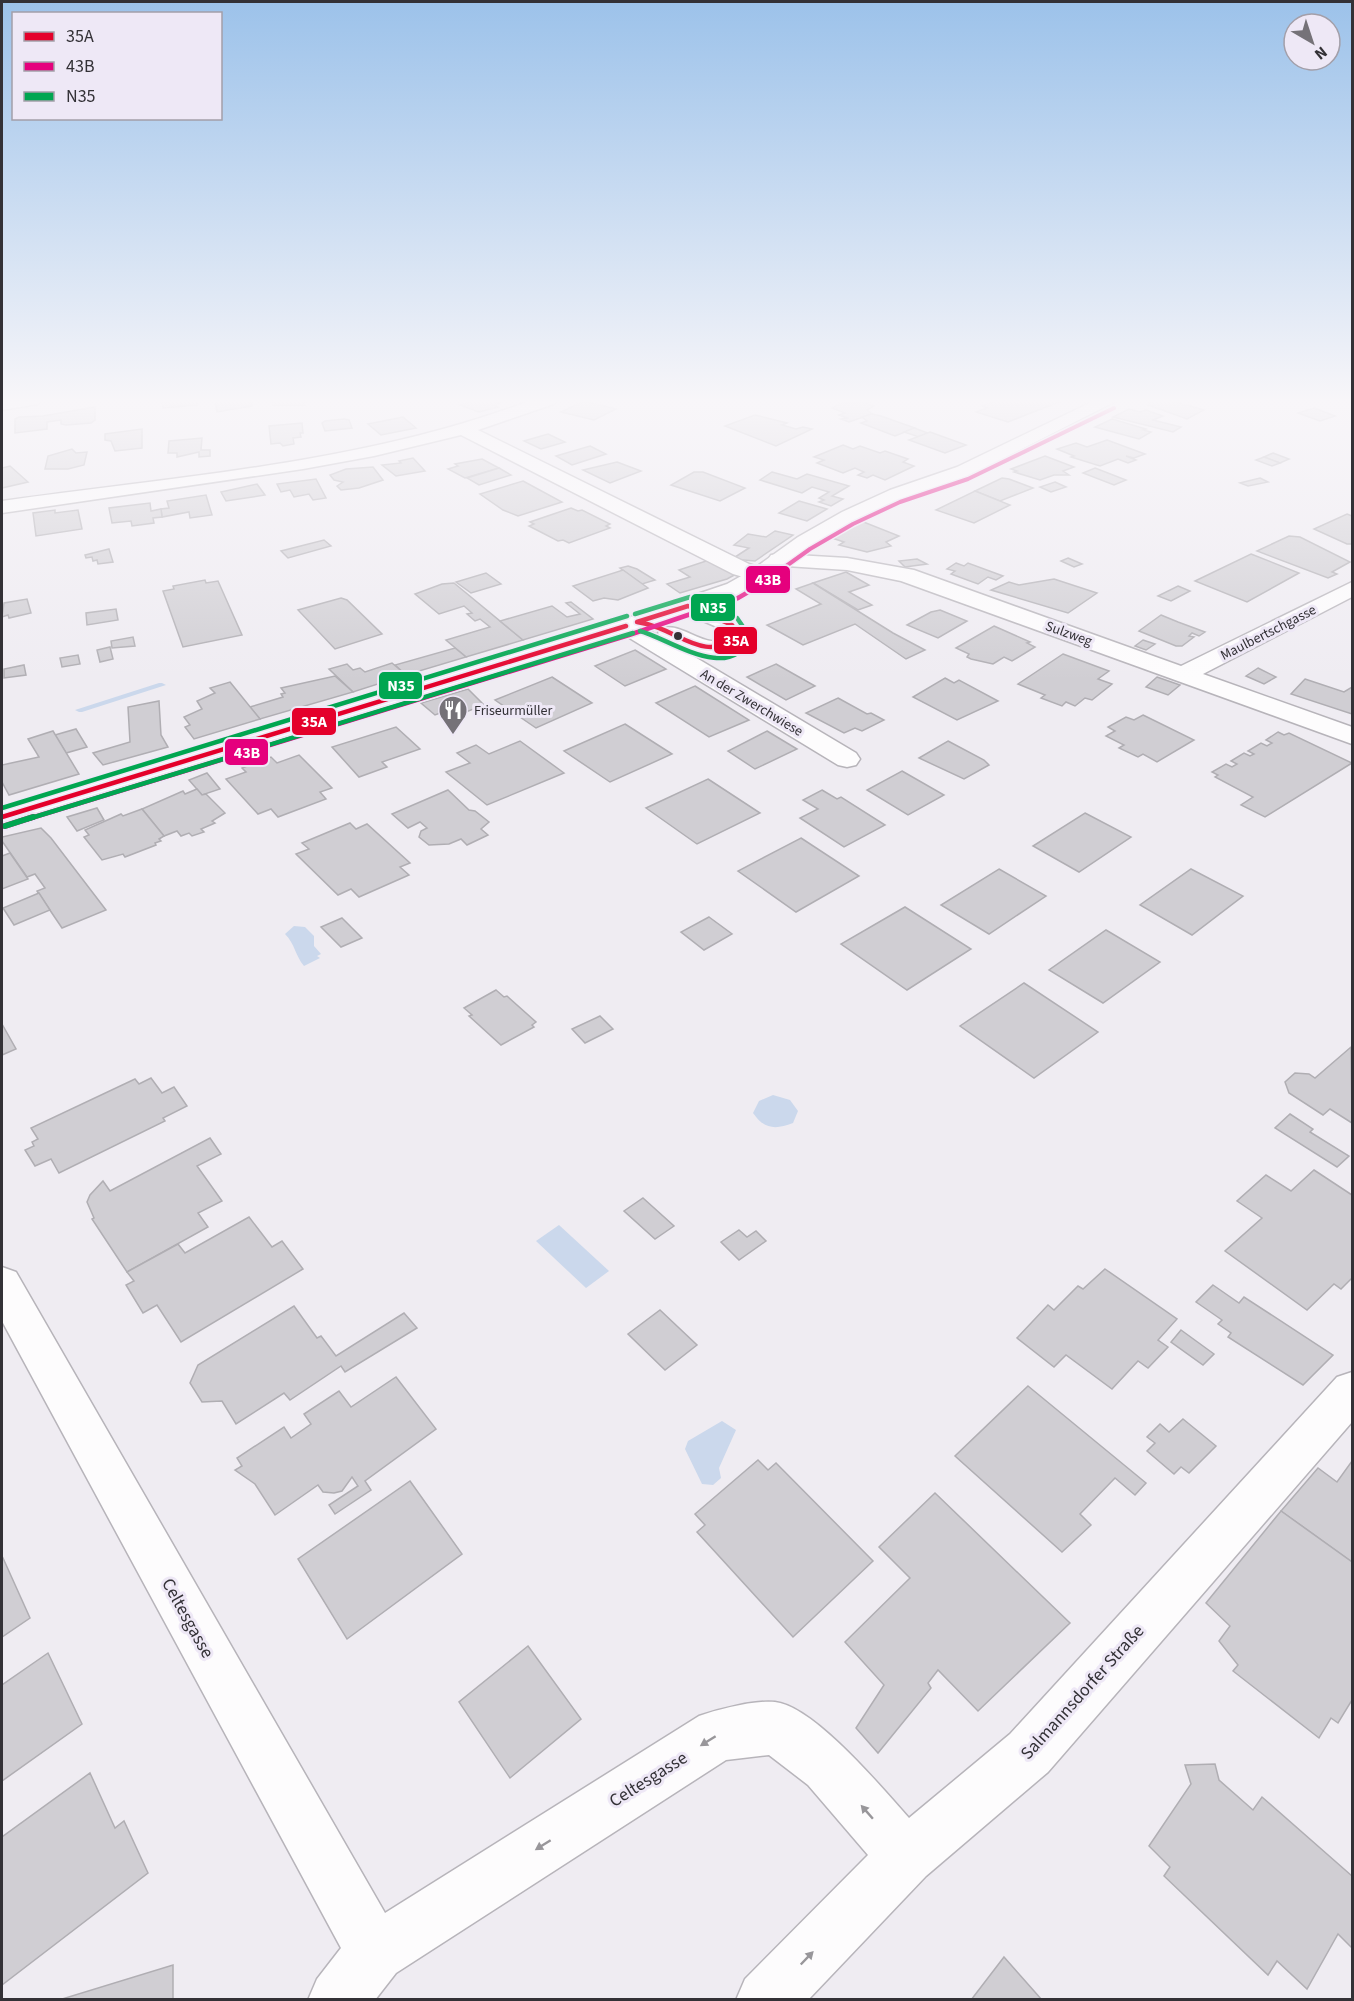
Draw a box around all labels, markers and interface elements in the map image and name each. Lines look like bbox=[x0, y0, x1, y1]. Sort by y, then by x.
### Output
legend bbox=[12, 12, 222, 120]
north arrow bbox=[1282, 12, 1342, 72]
text: 35A bbox=[66, 24, 94, 49]
text: N bbox=[1310, 41, 1332, 65]
text: 43B bbox=[66, 54, 94, 79]
text: N35 bbox=[66, 84, 96, 109]
line badge: 43B bbox=[745, 565, 791, 594]
text: 43B bbox=[755, 569, 782, 591]
line badge: N35 bbox=[690, 593, 736, 622]
text: N35 bbox=[699, 597, 727, 619]
street label: Maulbertschgasse bbox=[1217, 600, 1320, 666]
street label: Sulzweg bbox=[1042, 616, 1095, 652]
line badge: 35A bbox=[713, 626, 758, 655]
unlabelled marker bbox=[672, 630, 684, 642]
text: 35A bbox=[723, 630, 750, 652]
street label: An der Zwerchwiese bbox=[696, 664, 807, 742]
line badge: N35 bbox=[378, 671, 423, 700]
text: N35 bbox=[387, 675, 415, 697]
restaurant icon: Friseurmüller bbox=[437, 694, 469, 736]
place label: Friseurmüller bbox=[474, 701, 553, 721]
line badge: 35A bbox=[291, 707, 337, 736]
text: 35A bbox=[301, 711, 328, 733]
line badge: 43B bbox=[224, 738, 269, 766]
text: 43B bbox=[234, 742, 261, 764]
street label: Celtesgasse bbox=[155, 1574, 220, 1663]
street label: Salmannsdorfer Straße bbox=[1015, 1619, 1150, 1765]
one-way arrow bbox=[700, 1736, 716, 1747]
street label: Celtesgasse bbox=[604, 1745, 692, 1813]
one-way arrow bbox=[861, 1805, 874, 1820]
one-way arrow bbox=[535, 1840, 551, 1851]
one-way arrow bbox=[799, 1951, 813, 1965]

